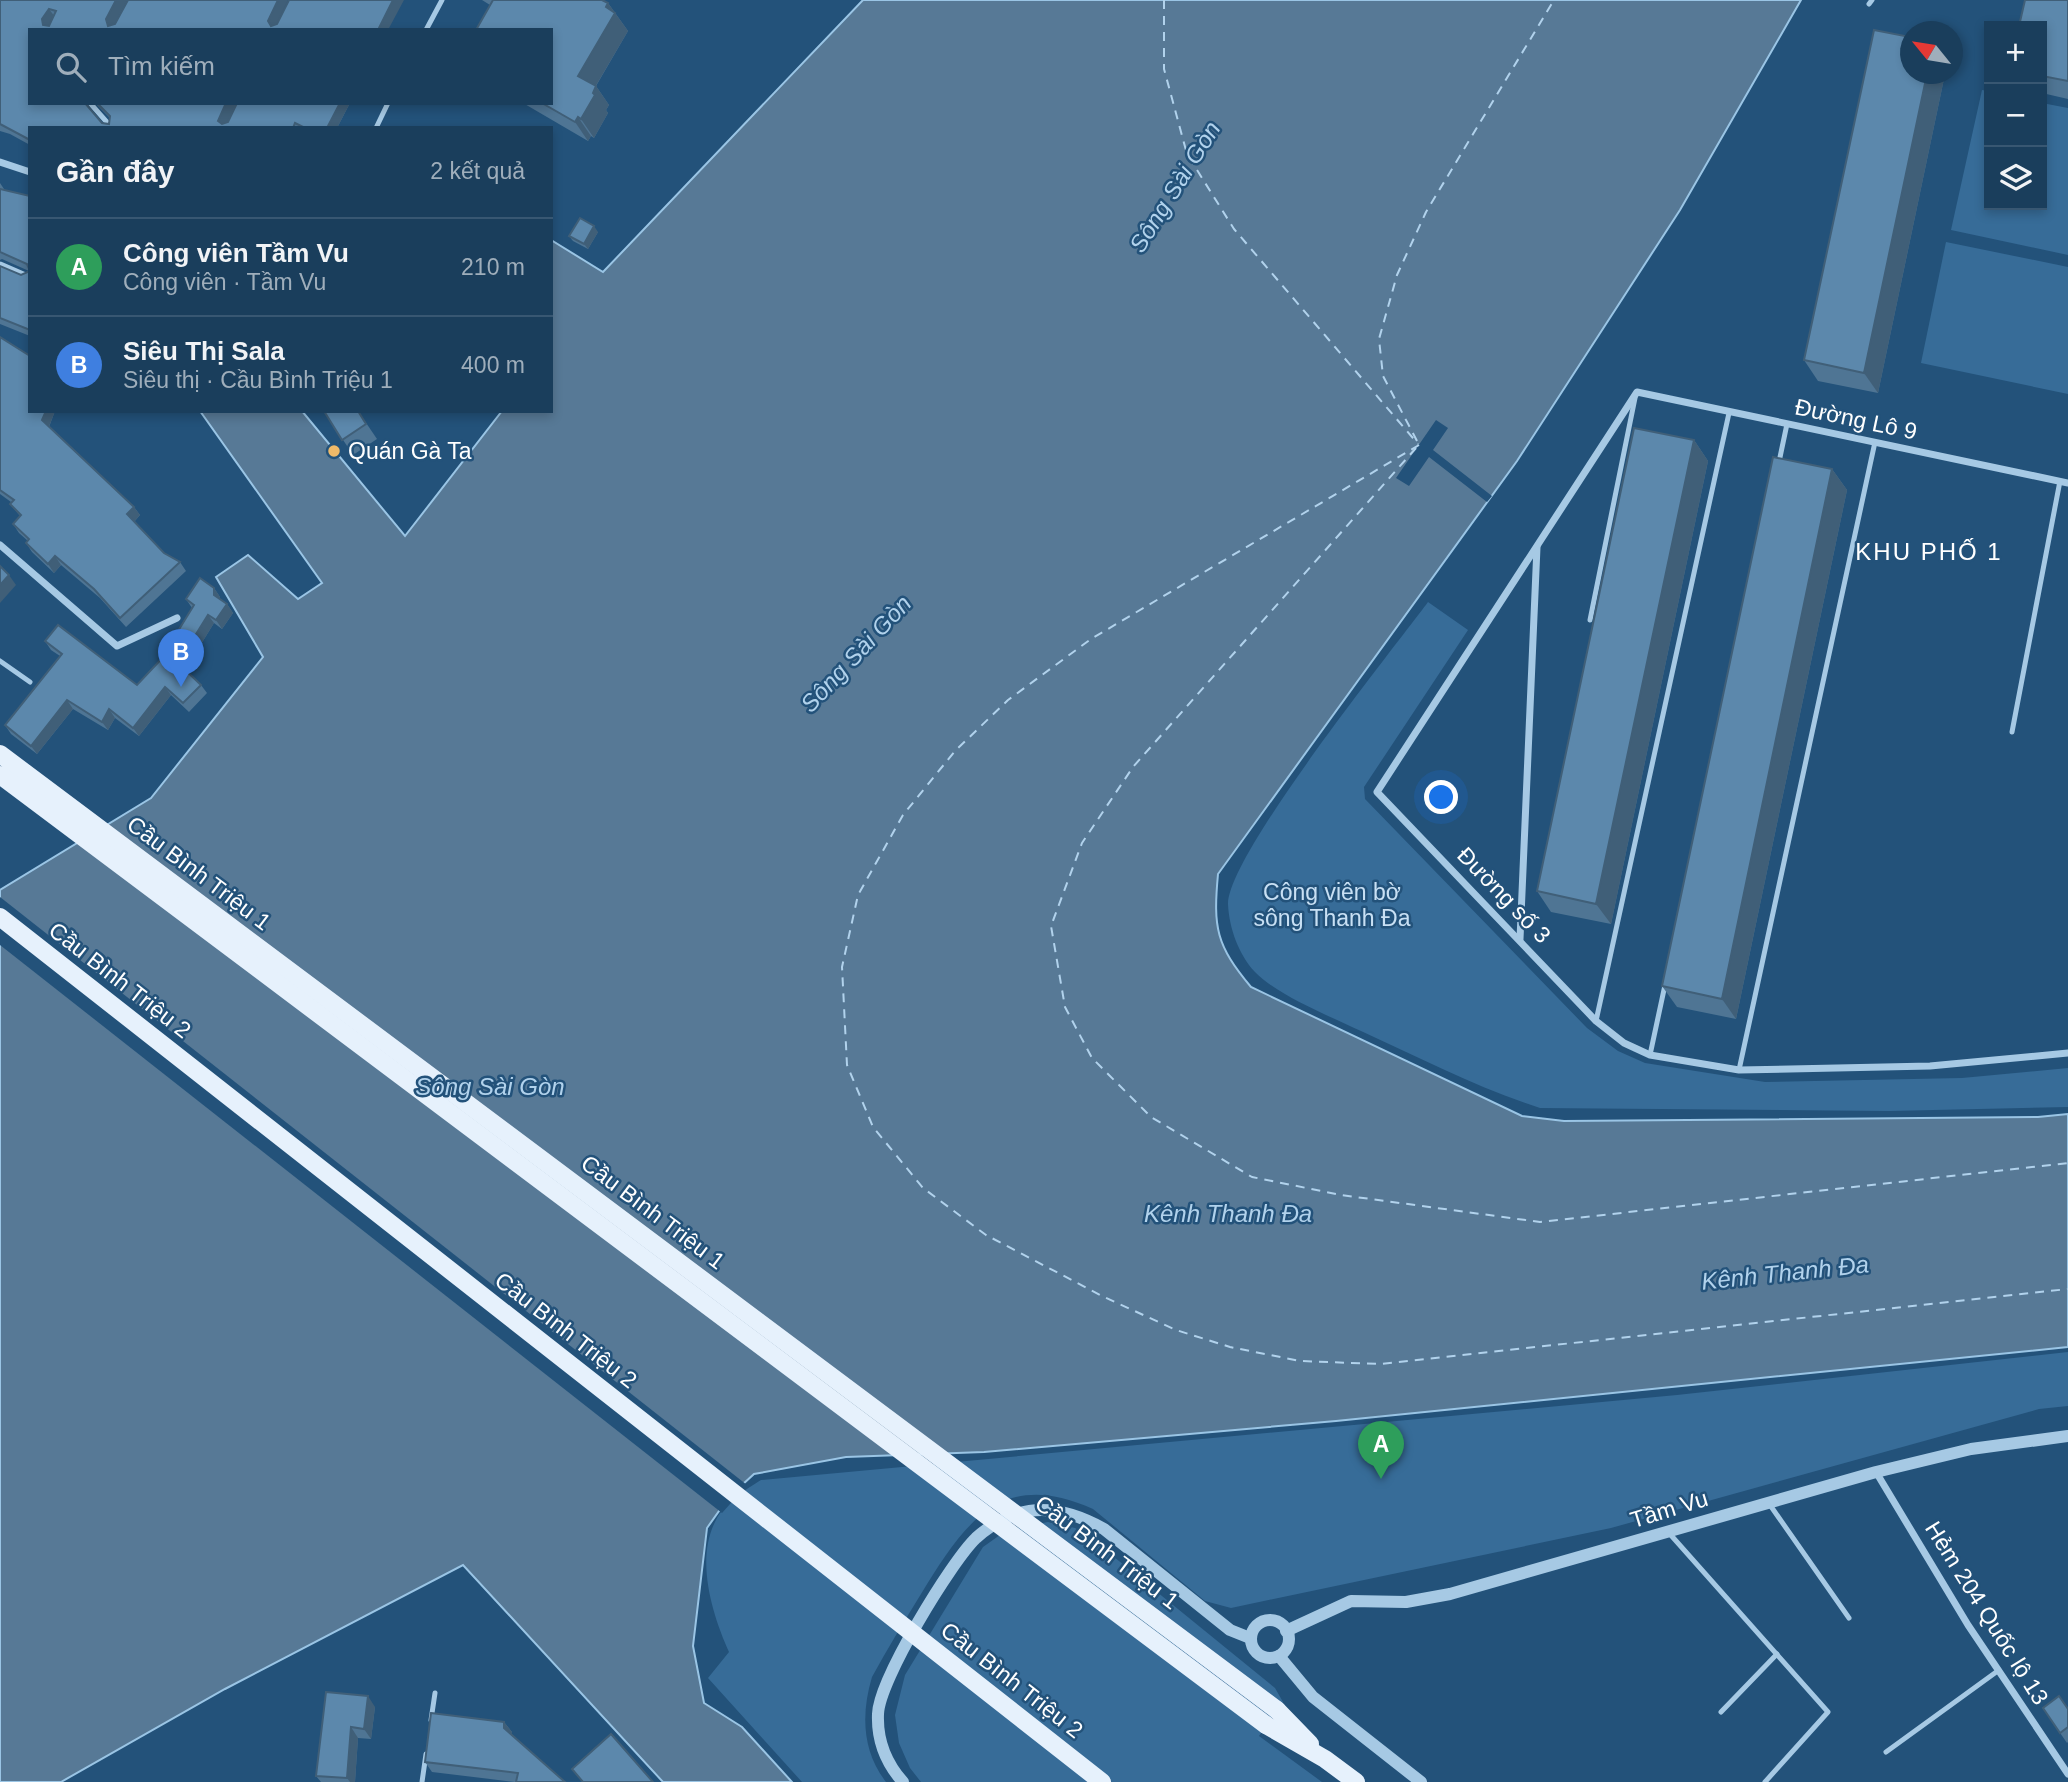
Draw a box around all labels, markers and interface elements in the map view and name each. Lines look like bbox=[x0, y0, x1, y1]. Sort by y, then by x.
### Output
north arrow bbox=[1900, 21, 1963, 84]
map controls bbox=[1984, 21, 2047, 210]
button: + bbox=[1984, 21, 2047, 84]
search box bbox=[28, 28, 553, 105]
icon: search bbox=[52, 48, 90, 86]
text: Tìm kiếm bbox=[108, 51, 215, 81]
button: − bbox=[1984, 84, 2047, 147]
water label: Sông Sài Gòn bbox=[1124, 116, 1226, 257]
button: layers bbox=[1984, 147, 2047, 210]
text: Gần đây bbox=[56, 155, 174, 188]
text: 2 kết quả bbox=[430, 158, 525, 184]
text: Công viên Tầm Vu bbox=[123, 238, 349, 268]
text: A bbox=[71, 254, 87, 280]
text: 210 m bbox=[461, 254, 525, 280]
text: Công viên · Tầm Vu bbox=[123, 269, 326, 295]
text: Siêu Thị Sala bbox=[123, 336, 285, 366]
text: B bbox=[71, 352, 87, 378]
text: 400 m bbox=[461, 352, 525, 378]
text: Siêu thị · Cầu Bình Triệu 1 bbox=[123, 367, 393, 393]
street label: Đường Lô 9 bbox=[1793, 393, 1919, 445]
place label: Quán Gà Ta bbox=[348, 438, 472, 464]
marker: Quán Gà Ta bbox=[326, 443, 342, 459]
district label: KHU PHỐ 1 bbox=[1855, 538, 2003, 565]
water label: Sông Sài Gòn bbox=[795, 590, 916, 718]
pin: B bbox=[158, 629, 204, 687]
your location bbox=[1424, 780, 1458, 814]
street label: Cầu Bình Triệu 1 bbox=[122, 811, 276, 935]
street label: Đường số 3 bbox=[1452, 842, 1556, 948]
park label: Công viên bờ sông Thanh Đa bbox=[1254, 879, 1411, 931]
street label: Cầu Bình Triệu 2 bbox=[44, 917, 196, 1043]
water label: Sông Sài Gòn bbox=[415, 1073, 565, 1100]
street label: Cầu Bình Triệu 1 bbox=[576, 1150, 730, 1274]
water label: Kênh Thanh Đa bbox=[1144, 1200, 1312, 1227]
water label: Kênh Thanh Đa bbox=[1700, 1250, 1870, 1295]
street label: Cầu Bình Triệu 2 bbox=[490, 1267, 642, 1393]
pin: A bbox=[1358, 1421, 1404, 1479]
street label: Tầm Vu bbox=[1627, 1485, 1711, 1533]
street label: Cầu Bình Triệu 1 bbox=[1030, 1490, 1184, 1614]
street label: Hẻm 204 Quốc lộ 13 bbox=[1920, 1517, 2054, 1709]
street label: Cầu Bình Triệu 2 bbox=[936, 1617, 1088, 1743]

